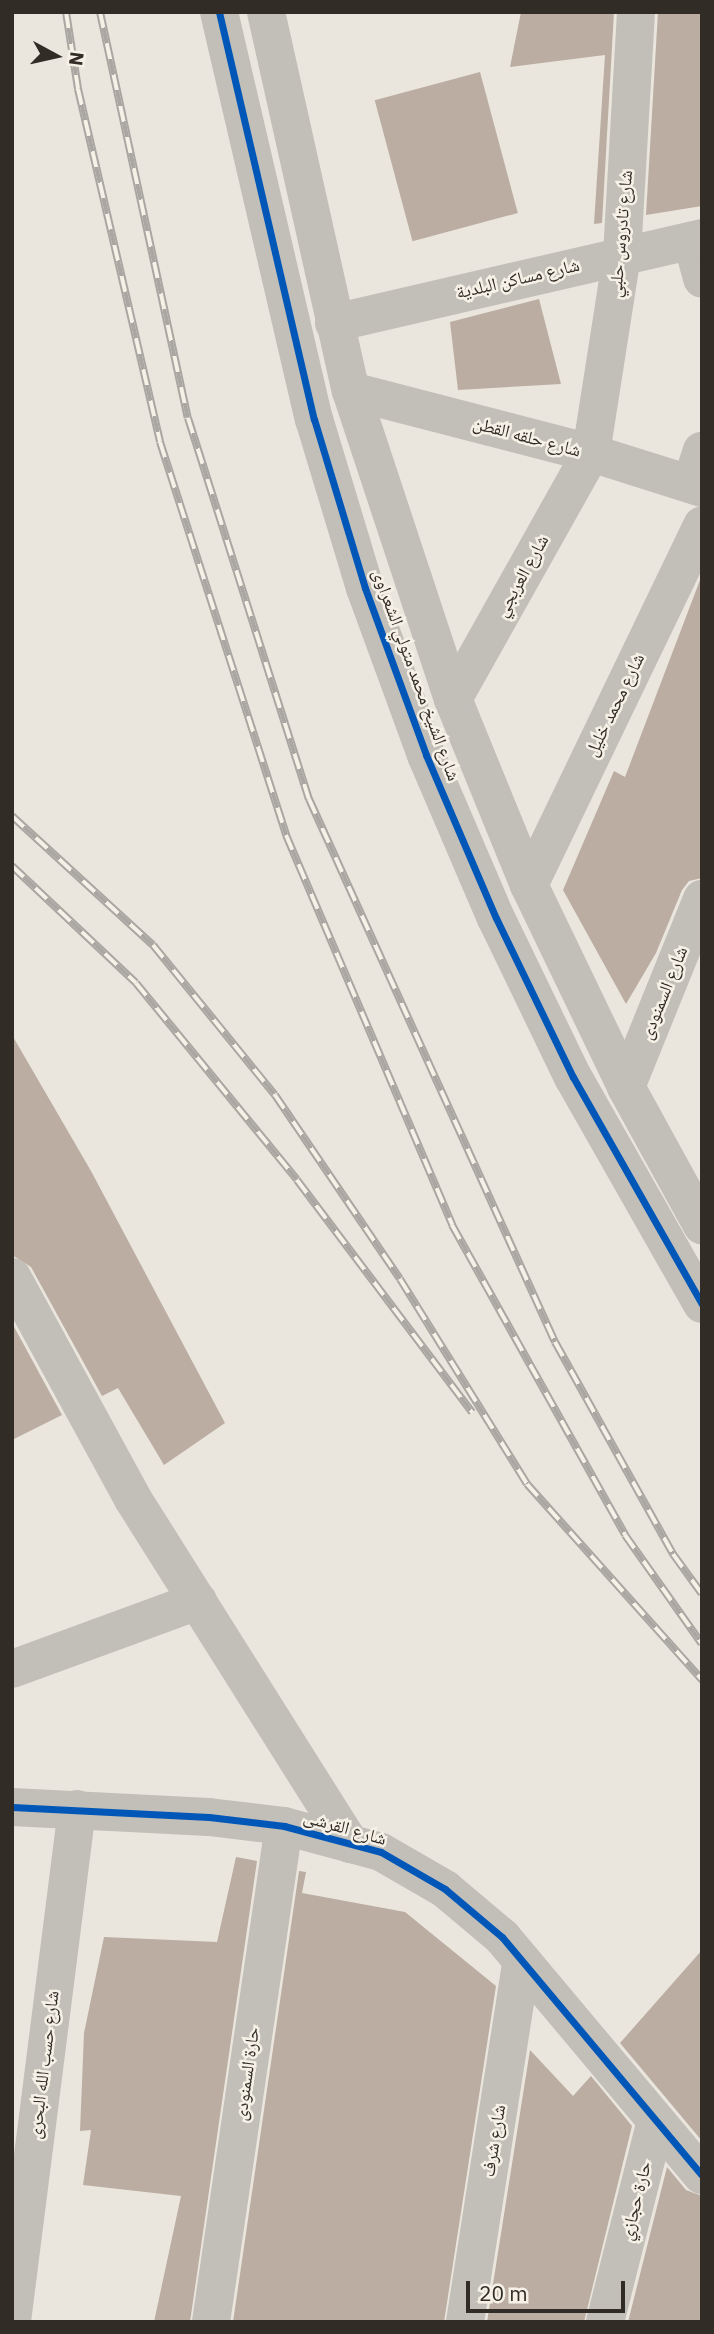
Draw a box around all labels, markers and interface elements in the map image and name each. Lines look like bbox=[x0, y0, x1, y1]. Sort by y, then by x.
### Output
north arrow bbox=[21, 21, 91, 91]
text: N bbox=[64, 50, 90, 67]
street label: شارع تادروس حلبي bbox=[605, 169, 637, 299]
street label: شارع مساكن البلدية bbox=[454, 254, 582, 304]
street label: شارع حلقه القطن bbox=[471, 412, 583, 462]
street label: شارع العربجي bbox=[491, 531, 553, 621]
street label: شارع الشيخ محمد متولي الشعراوى bbox=[368, 566, 464, 784]
street label: شارع محمد خليل bbox=[581, 650, 649, 760]
street label: شارع السمنودى bbox=[636, 943, 692, 1043]
street label: شارع القرشى bbox=[301, 1806, 389, 1850]
street label: شارع حسب الله البحرى bbox=[24, 1990, 64, 2140]
street label: حارة السمنودى bbox=[230, 2026, 264, 2122]
street label: شارع شرف bbox=[478, 2103, 510, 2179]
street label: حارة حجازي bbox=[616, 2159, 656, 2243]
scale bar bbox=[469, 2268, 628, 2312]
text: 20 m bbox=[479, 2279, 528, 2307]

